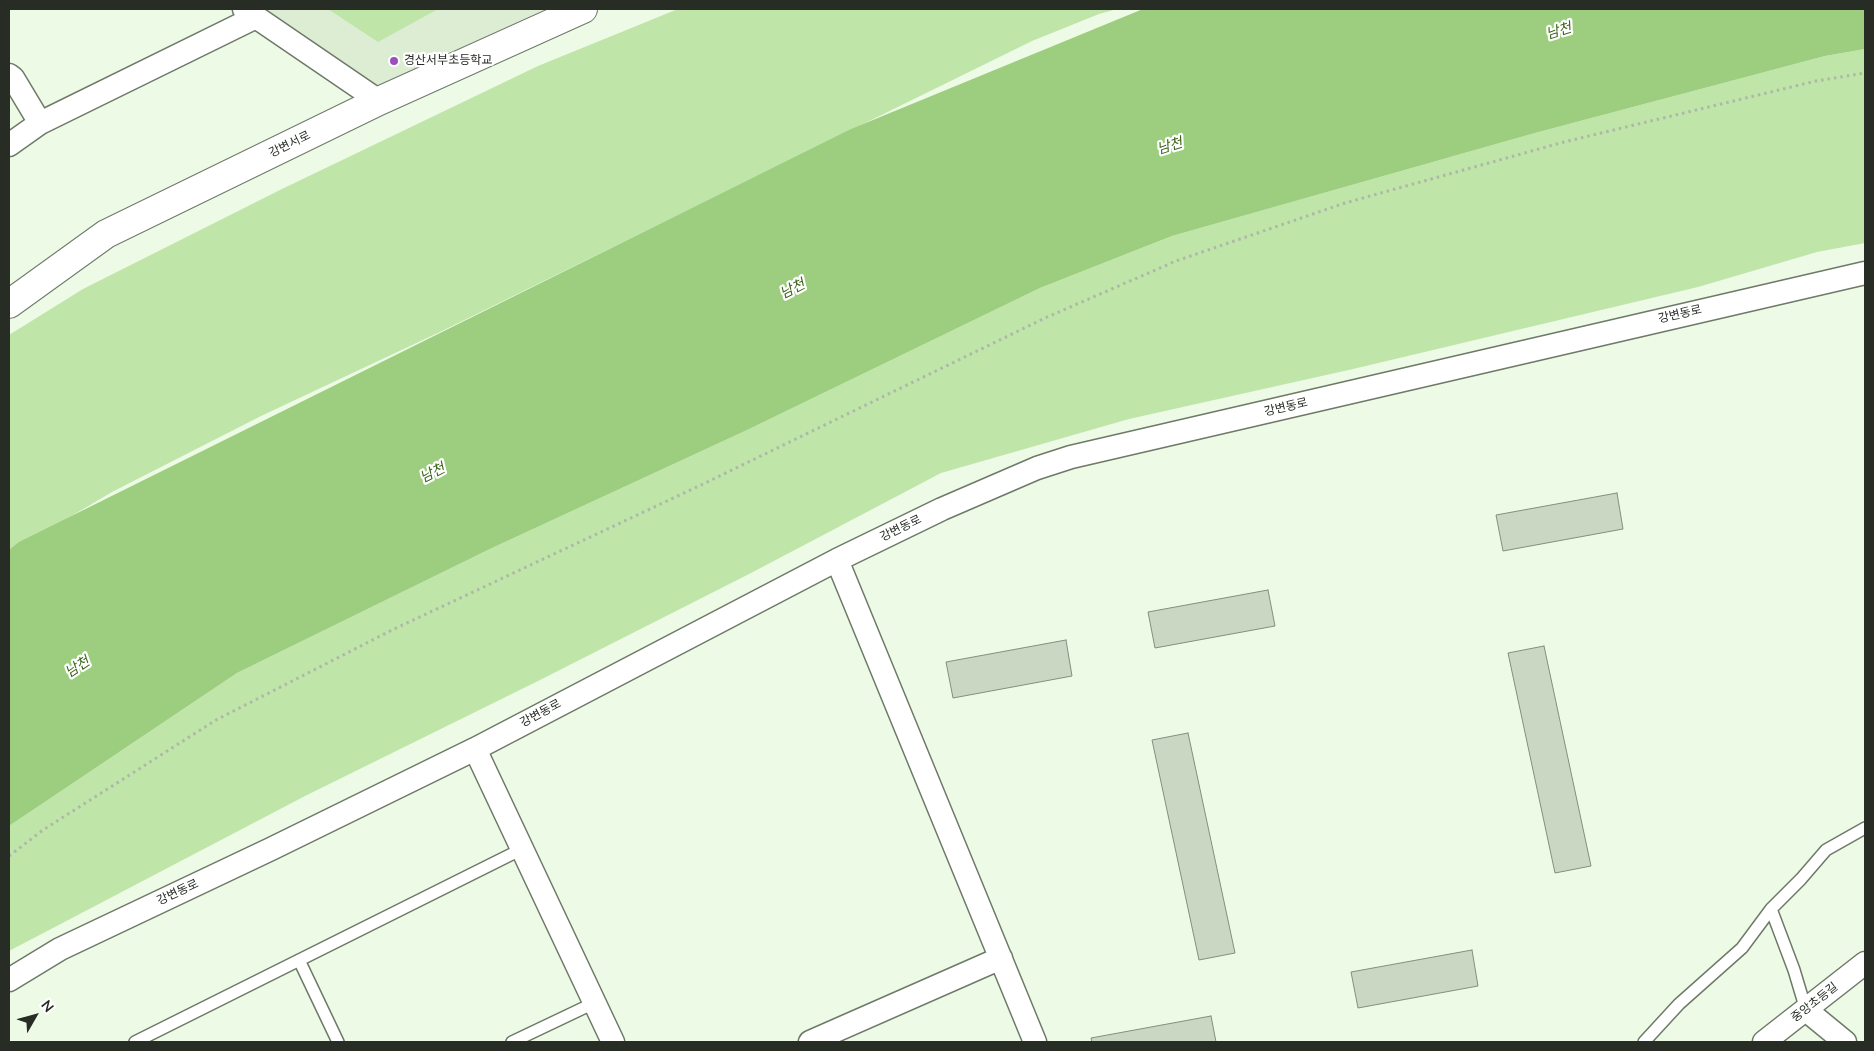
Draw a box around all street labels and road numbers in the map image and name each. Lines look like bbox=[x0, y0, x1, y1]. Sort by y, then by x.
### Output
street label: 강변서로 bbox=[267, 129, 313, 161]
street label: 강변동로 bbox=[1657, 303, 1703, 327]
street label: 강변동로 bbox=[1263, 396, 1309, 420]
street label: 강변동로 bbox=[878, 513, 924, 545]
street label: 강변동로 bbox=[518, 697, 564, 731]
street label: 강변동로 bbox=[155, 877, 201, 909]
street label: 중앙초등길 bbox=[1789, 980, 1841, 1026]

